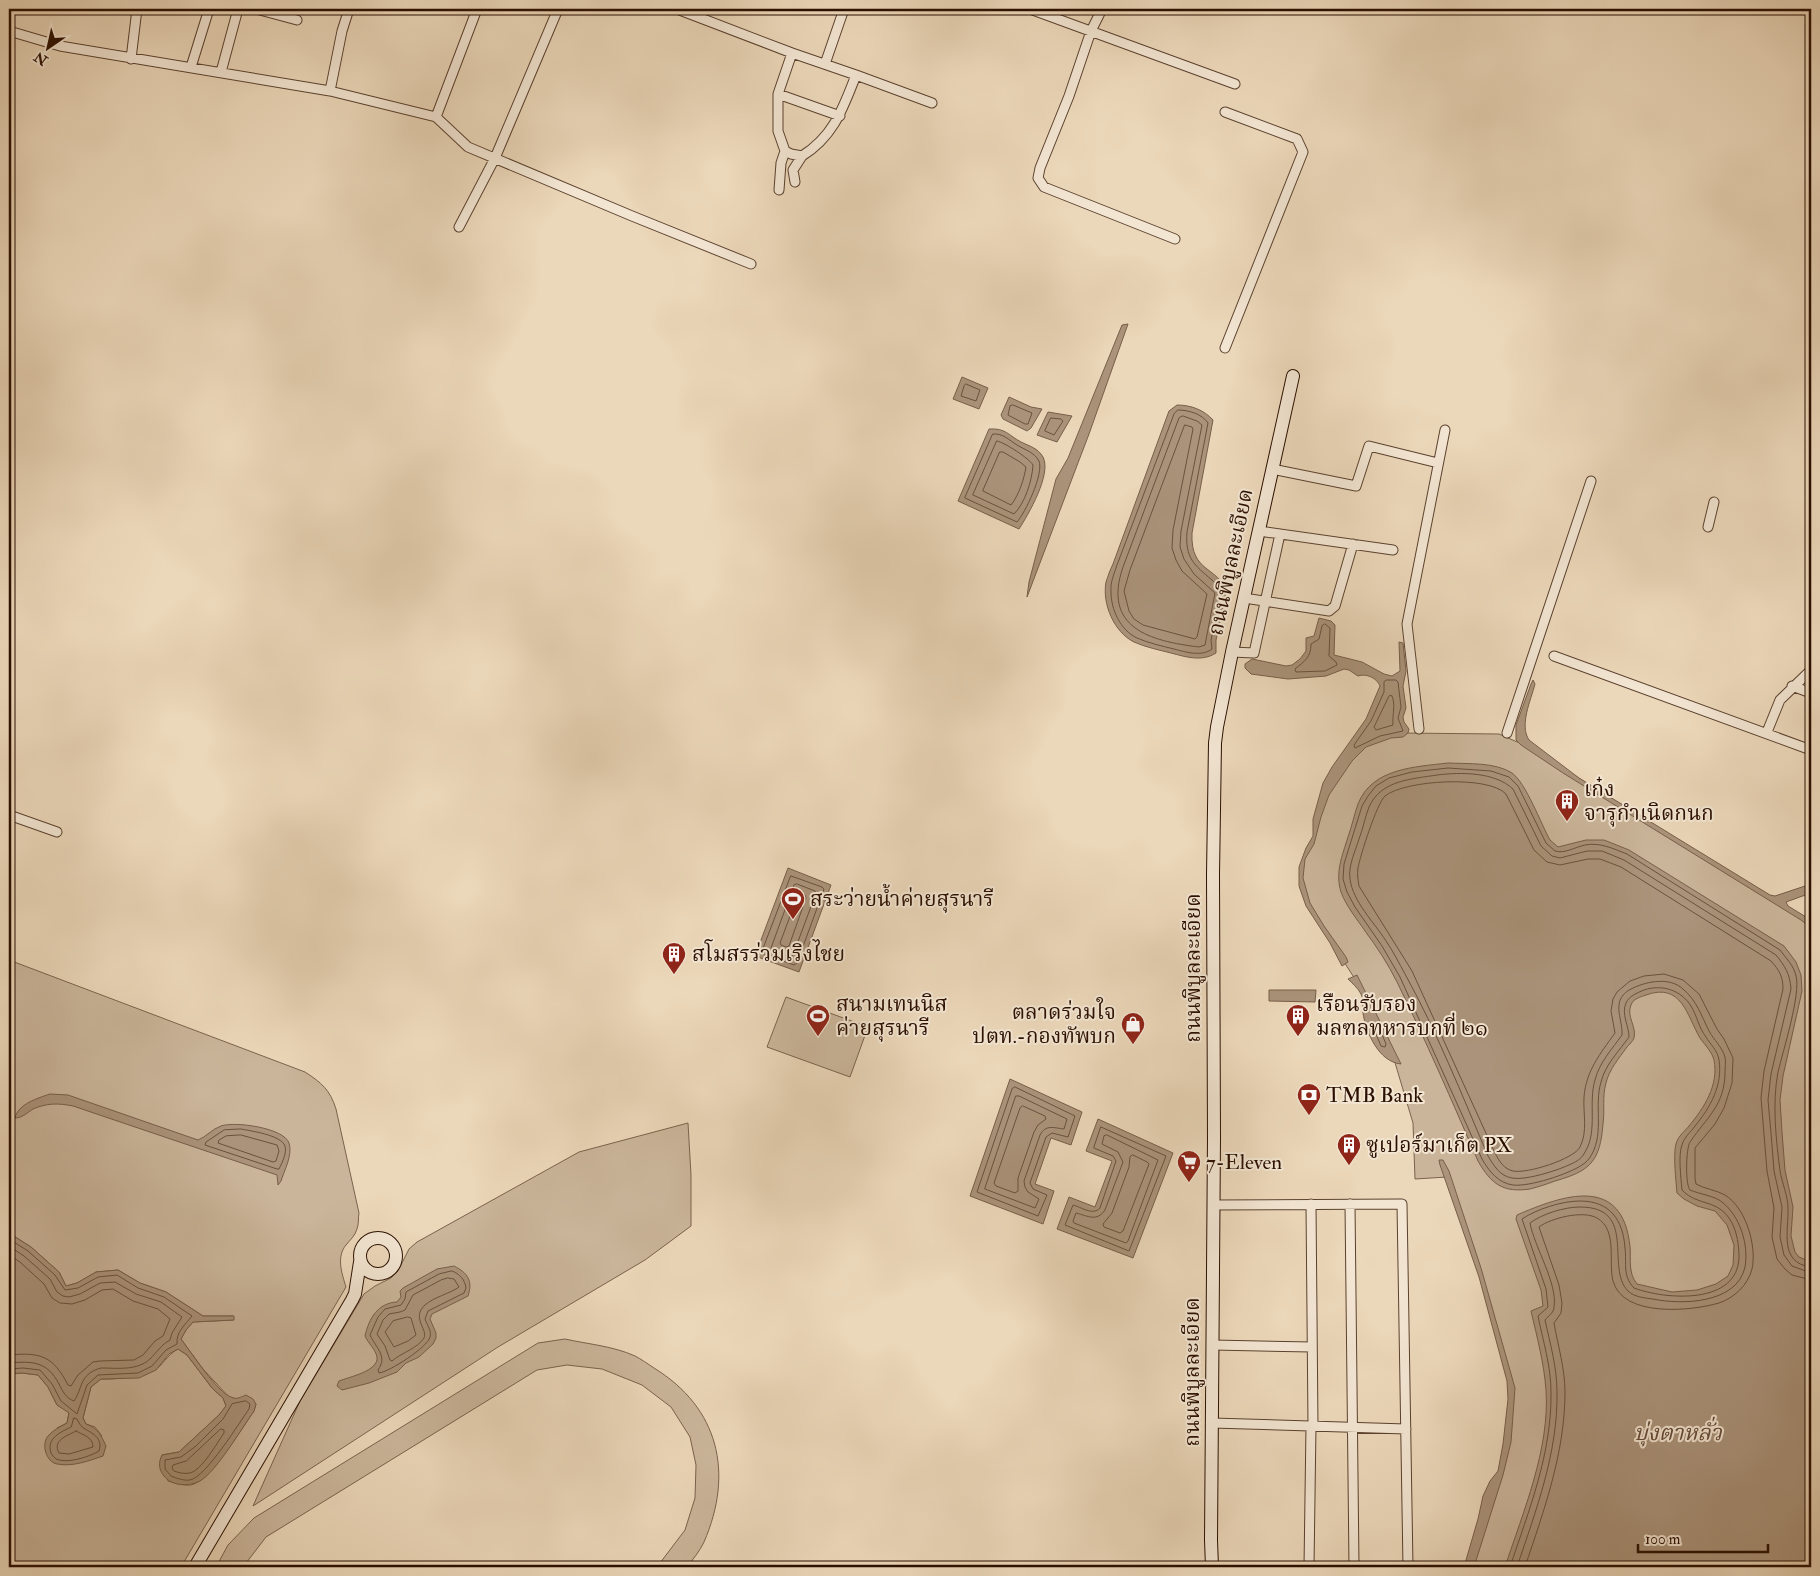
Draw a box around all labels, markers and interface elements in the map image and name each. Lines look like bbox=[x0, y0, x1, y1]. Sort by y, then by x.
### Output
north arrow bbox=[22, 22, 72, 72]
text: N bbox=[31, 48, 52, 69]
street label: ถนนพิบูลละเอียด bbox=[1202, 486, 1260, 638]
place label: เก๋ง จารุกำเนิดกนก bbox=[1584, 776, 1714, 827]
building icon: เก๋ง จารุกำเนิดกนก bbox=[1554, 788, 1580, 822]
place label: สระว่ายนํ้าค่ายสุรนารี bbox=[810, 883, 994, 913]
sports icon: สระว่ายนํ้าค่ายสุรนารี bbox=[780, 886, 806, 920]
street label: ถนนพิบูลละเอียด bbox=[1180, 893, 1207, 1043]
place label: สโมสรร่วมเริงไชย bbox=[692, 939, 845, 968]
building icon: สโมสรร่วมเริงไชย bbox=[661, 941, 687, 975]
place label: สนามเทนนิส ค่ายสุรนารี bbox=[836, 991, 948, 1042]
place label: เรือนรับรอง มลฑลทหารบกที่ ๒๑ bbox=[1316, 991, 1488, 1042]
place label: ตลาดร่วมใจ ปตท.-กองทัพบก bbox=[972, 997, 1116, 1050]
sports icon: สนามเทนนิส ค่ายสุรนารี bbox=[805, 1003, 831, 1037]
building icon: เรือนรับรอง มลฑลทหารบกที่ ๒๑ bbox=[1285, 1003, 1311, 1037]
shop icon: ตลาดร่วมใจ ปตท.-กองทัพบก bbox=[1120, 1011, 1146, 1045]
bank icon: TMB Bank bbox=[1296, 1082, 1322, 1116]
place label: TMB Bank bbox=[1326, 1082, 1423, 1109]
building icon: ซูเปอร์มาเก็ต PX bbox=[1336, 1132, 1362, 1166]
place label: ซูเปอร์มาเก็ต PX bbox=[1366, 1132, 1512, 1159]
supermarket icon: 7-Eleven bbox=[1176, 1149, 1202, 1183]
place label: 7-Eleven bbox=[1206, 1149, 1282, 1176]
street label: ถนนพิบูลละเอียด bbox=[1179, 1297, 1206, 1447]
water label: บุ่งตาหลั่ว bbox=[1634, 1416, 1723, 1447]
scale bar bbox=[1638, 1521, 1768, 1553]
text: 100 m bbox=[1645, 1530, 1681, 1549]

